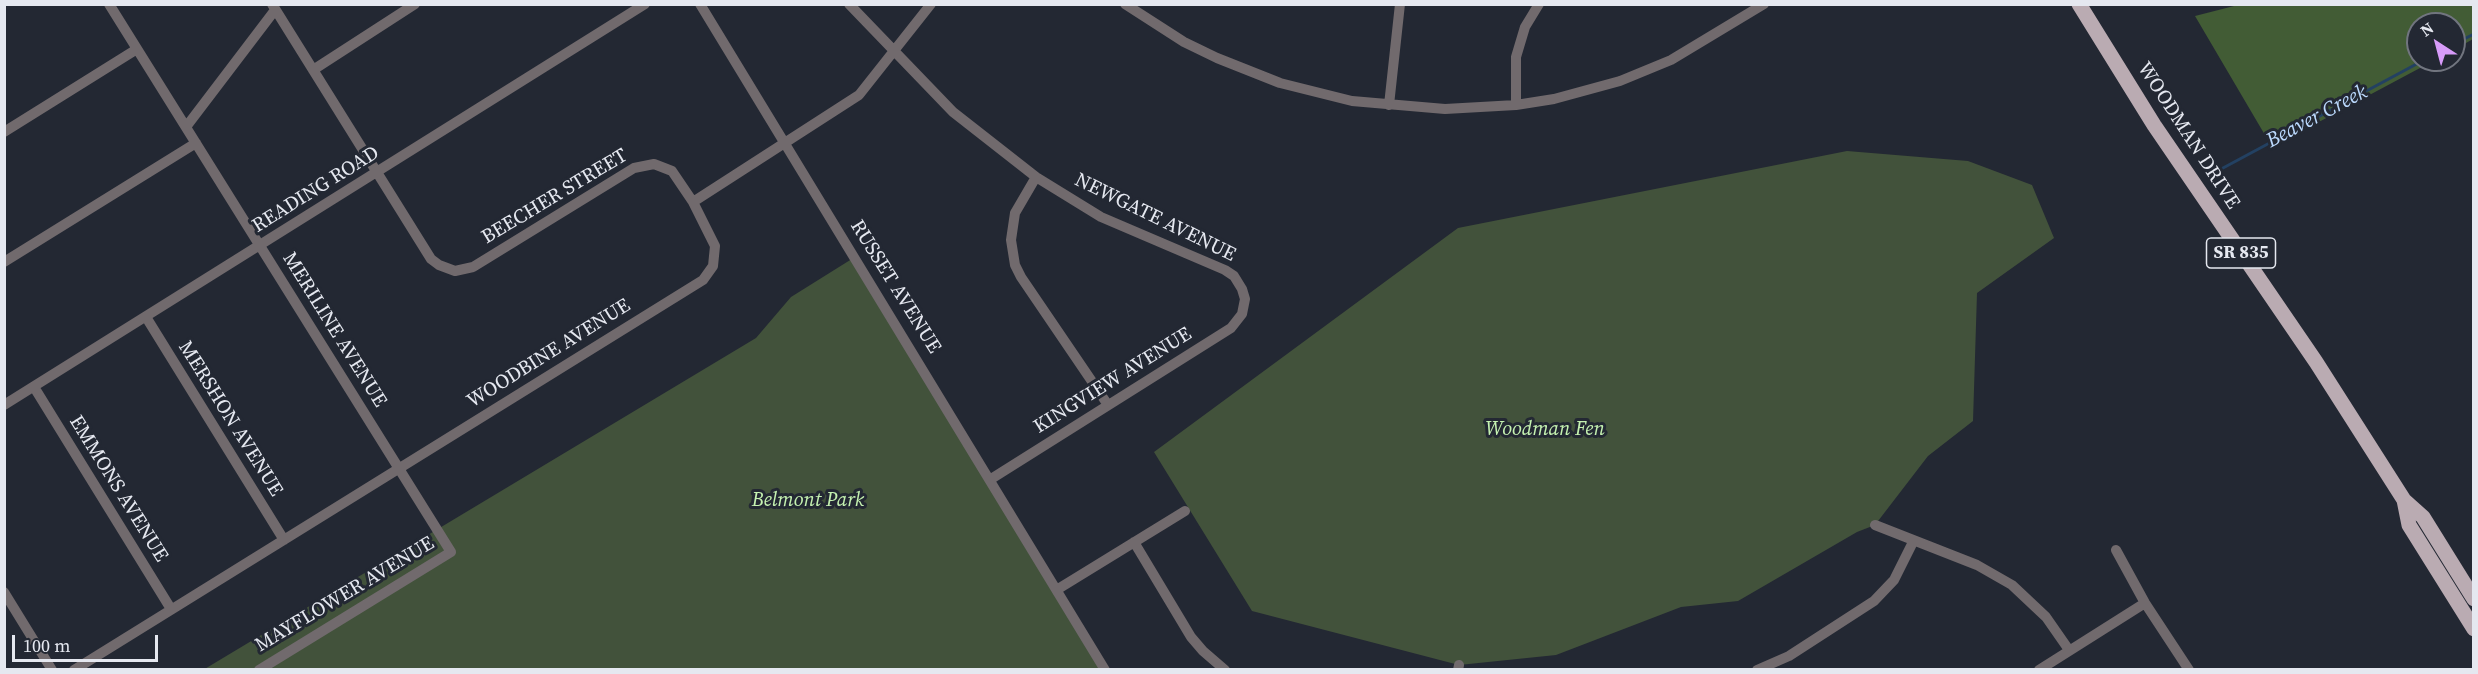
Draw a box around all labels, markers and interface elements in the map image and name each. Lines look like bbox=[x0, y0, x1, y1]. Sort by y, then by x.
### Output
north arrow bbox=[2406, 12, 2466, 72]
text: N bbox=[2415, 17, 2438, 41]
street label: WOODMAN DRIVE bbox=[2132, 58, 2244, 214]
water label: Beaver Creek bbox=[2262, 80, 2372, 154]
street label: READING ROAD bbox=[248, 141, 384, 239]
street label: BEECHER STREET bbox=[478, 144, 632, 250]
street label: NEWGATE AVENUE bbox=[1071, 169, 1239, 267]
street label: RUSSET AVENUE bbox=[844, 216, 946, 358]
road number: SR 835 bbox=[2206, 238, 2276, 268]
street label: MERILINE AVENUE bbox=[277, 248, 391, 412]
street label: WOODBINE AVENUE bbox=[463, 294, 635, 414]
street label: KINGVIEW AVENUE bbox=[1030, 323, 1196, 439]
street label: MERSHON AVENUE bbox=[172, 337, 288, 501]
street label: EMMONS AVENUE bbox=[63, 411, 173, 567]
park label: Woodman Fen bbox=[1485, 418, 1605, 442]
park label: Belmont Park bbox=[752, 489, 864, 513]
street label: MAYFLOWER AVENUE bbox=[251, 532, 439, 658]
scale bar bbox=[15, 623, 160, 661]
text: 100 m bbox=[23, 633, 70, 658]

